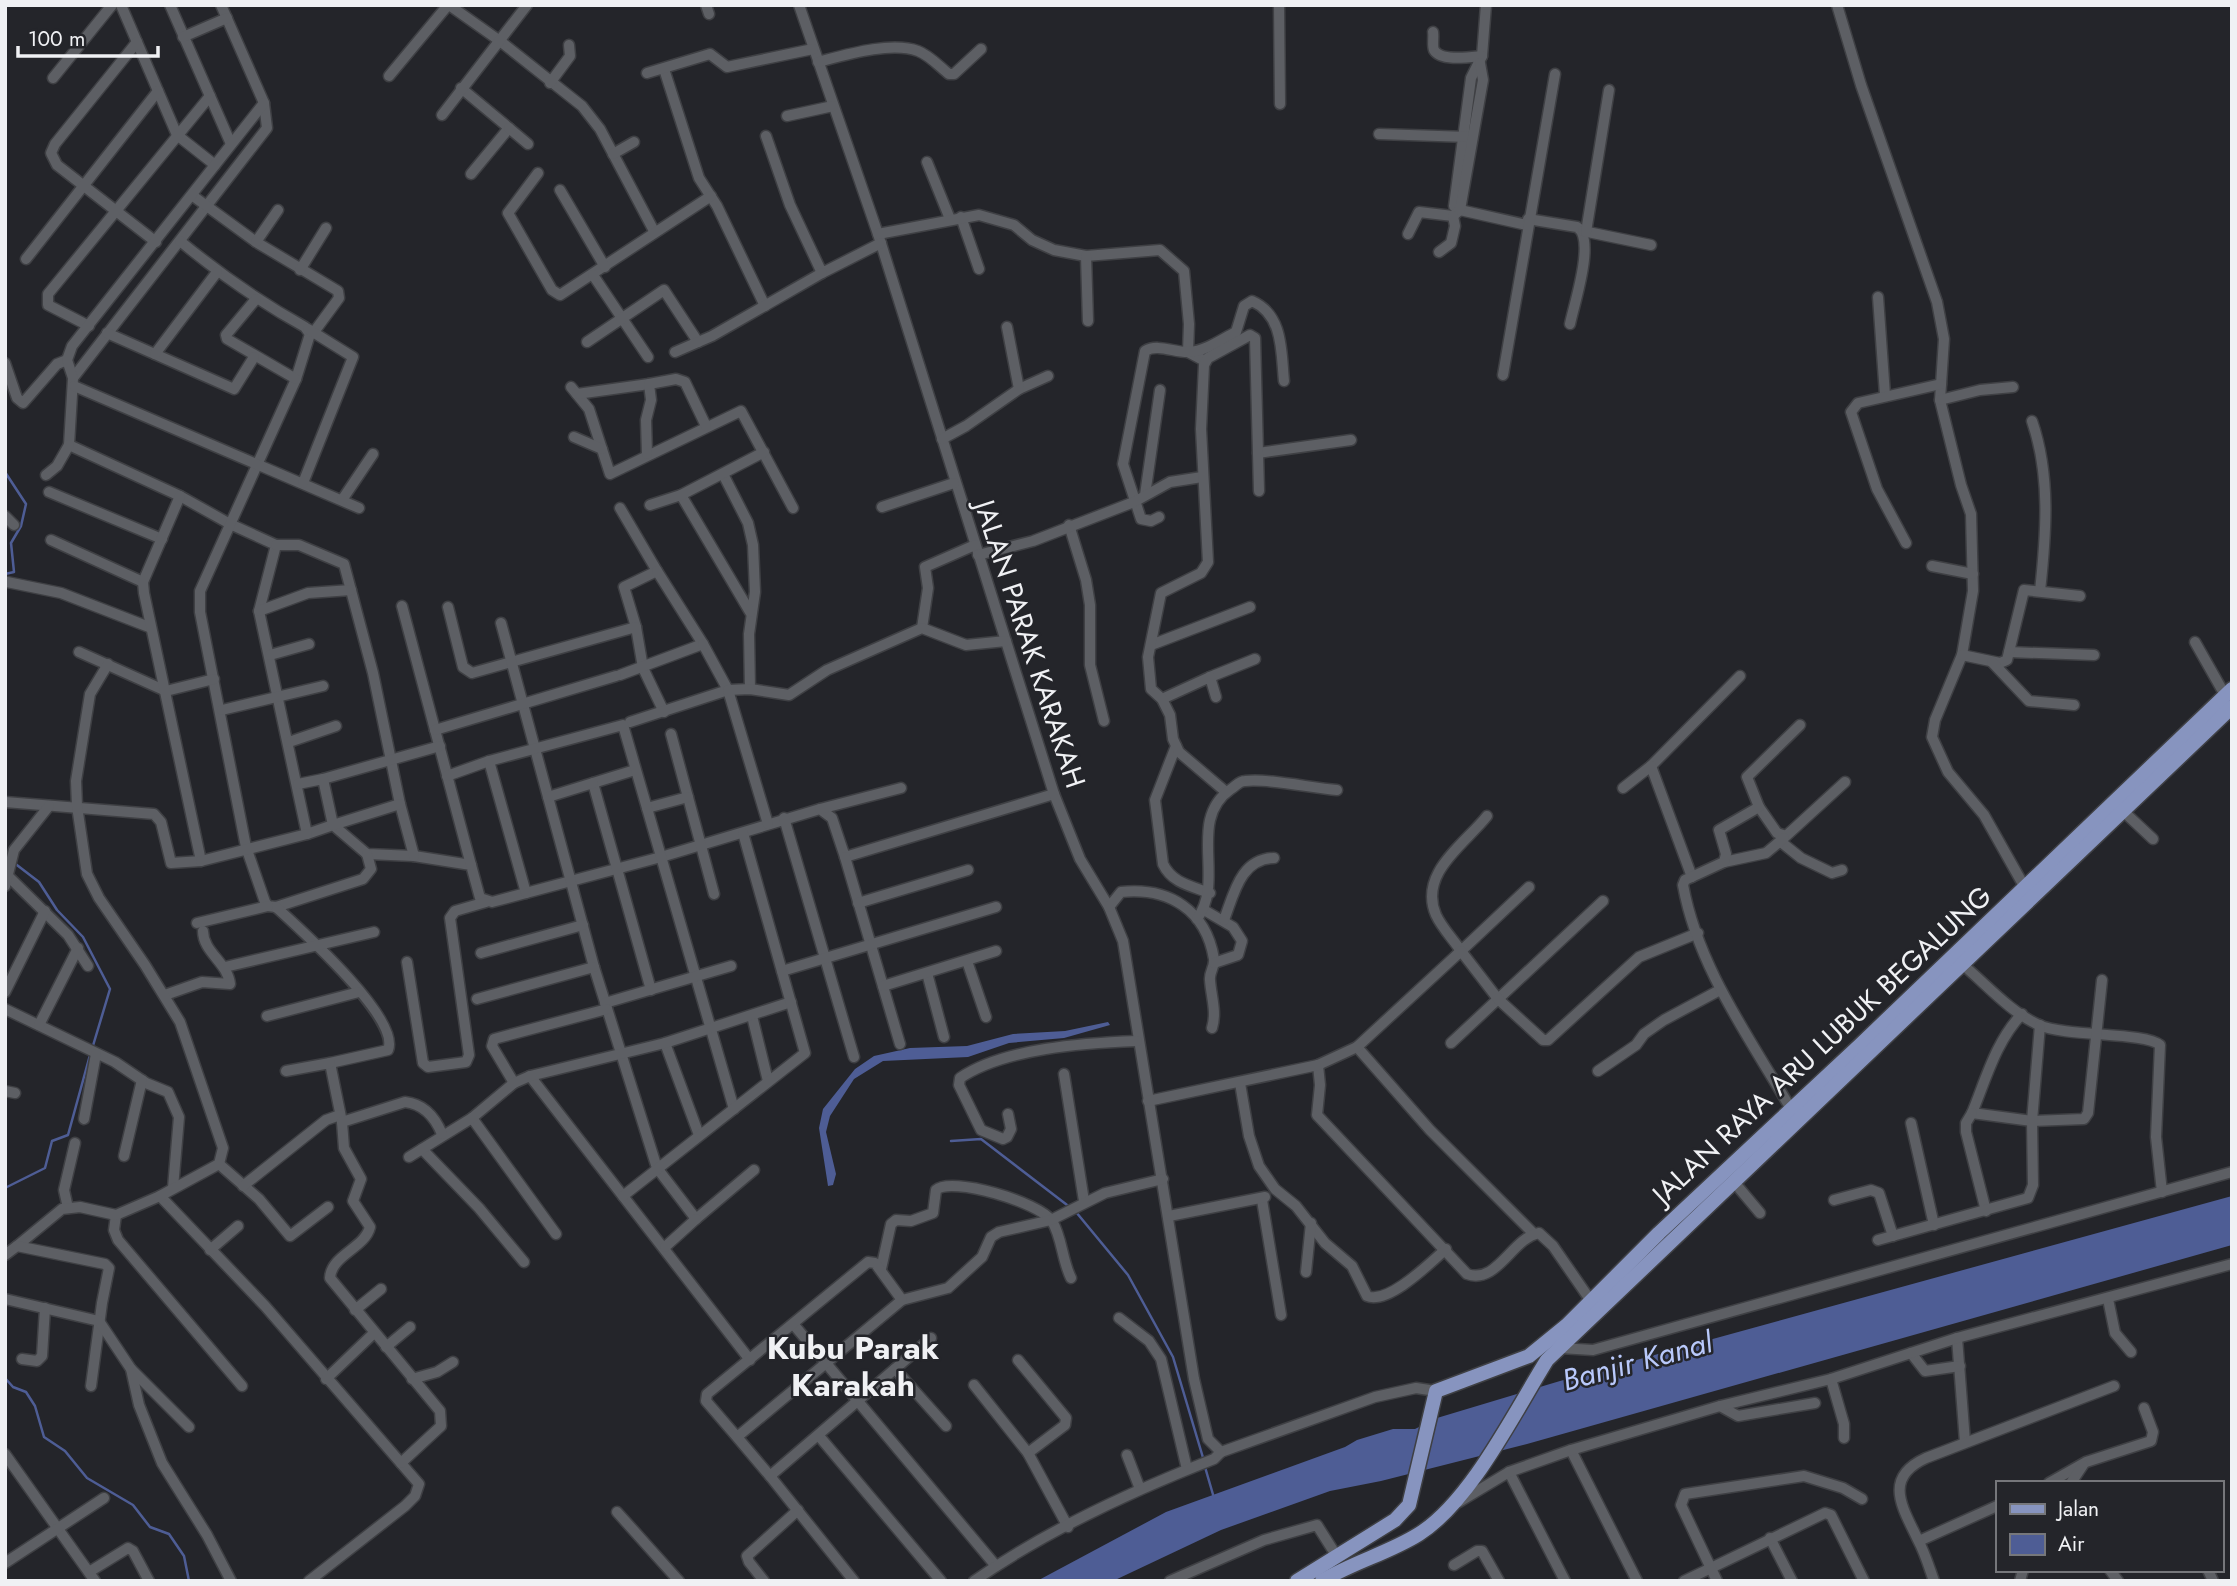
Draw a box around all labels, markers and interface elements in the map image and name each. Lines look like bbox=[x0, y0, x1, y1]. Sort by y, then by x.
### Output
scale bar bbox=[18, 14, 158, 58]
text: 100 m bbox=[28, 24, 85, 54]
street label: JALAN PARAK KARAKAH bbox=[963, 491, 1096, 793]
street label: JALAN RAYA ARU LUBUK BEGALUNG bbox=[1640, 876, 2001, 1216]
water label: Banjir Kanal bbox=[1557, 1320, 1718, 1402]
district label: Kubu Parak Karakah bbox=[767, 1325, 940, 1408]
legend bbox=[1996, 1481, 2223, 1572]
text: Jalan bbox=[2055, 1494, 2099, 1524]
text: Air bbox=[2058, 1529, 2085, 1559]

